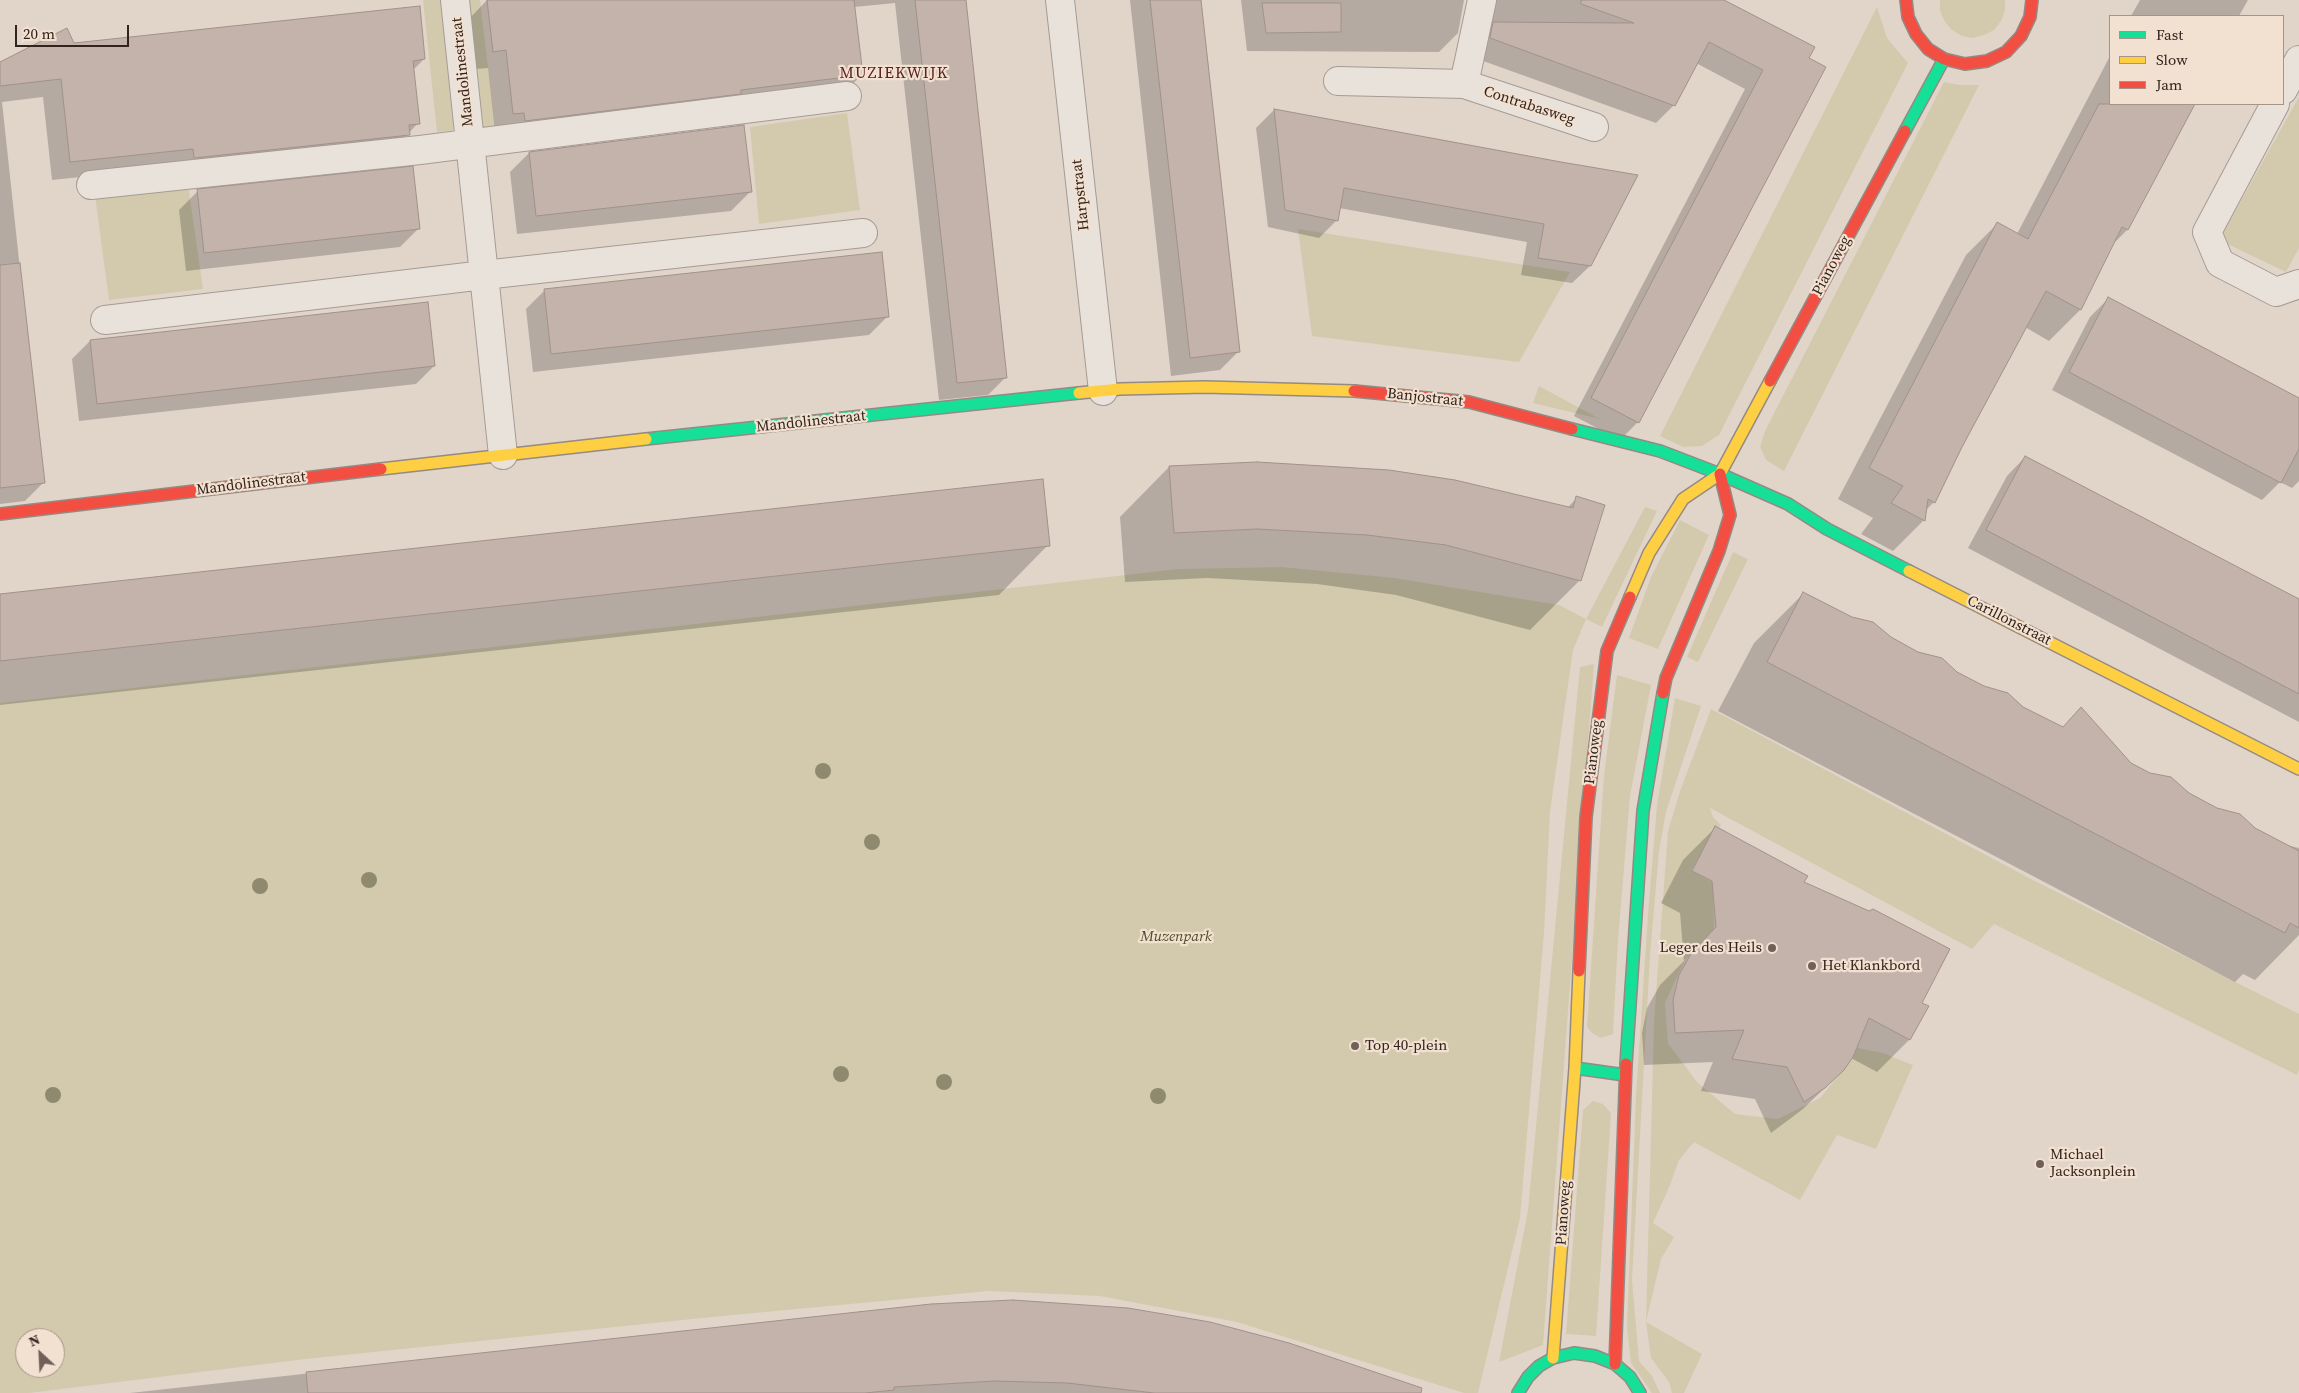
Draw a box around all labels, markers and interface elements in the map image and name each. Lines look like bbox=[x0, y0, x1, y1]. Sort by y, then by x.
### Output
scale bar bbox=[18, 15, 131, 47]
legend bbox=[2109, 15, 2284, 105]
street label: Mandolinestraat bbox=[448, 16, 478, 128]
text: 20 m bbox=[23, 23, 55, 44]
text: Fast bbox=[2156, 24, 2183, 45]
text: Slow bbox=[2156, 49, 2188, 70]
district label: MUZIEKWIJK bbox=[838, 64, 950, 84]
text: Jam bbox=[2156, 74, 2182, 95]
street label: Contrabasweg bbox=[1481, 83, 1577, 129]
street label: Harpstraat bbox=[1068, 158, 1094, 232]
street label: Pianoweg bbox=[1809, 233, 1855, 299]
street label: Banjostraat bbox=[1386, 385, 1464, 411]
street label: Mandolinestraat bbox=[755, 407, 867, 437]
street label: Mandolinestraat bbox=[195, 468, 307, 500]
street label: Carillonstraat bbox=[1964, 592, 2054, 650]
street label: Pianoweg bbox=[1581, 719, 1607, 785]
park label: Muzenpark bbox=[1140, 928, 1212, 946]
place label: Leger des Heils bbox=[1660, 939, 1762, 957]
marker: Leger des Heils bbox=[1766, 942, 1778, 954]
place label: Het Klankbord bbox=[1822, 957, 1920, 975]
marker: Het Klankbord bbox=[1806, 960, 1818, 972]
place label: Top 40-plein bbox=[1365, 1037, 1447, 1055]
marker: Top 40-plein bbox=[1349, 1040, 1361, 1052]
place label: Michael Jacksonplein bbox=[2050, 1146, 2136, 1181]
marker: Michael Jacksonplein bbox=[2034, 1158, 2046, 1170]
street label: Pianoweg bbox=[1553, 1180, 1575, 1246]
north arrow bbox=[15, 1328, 65, 1378]
text: N bbox=[25, 1329, 43, 1352]

